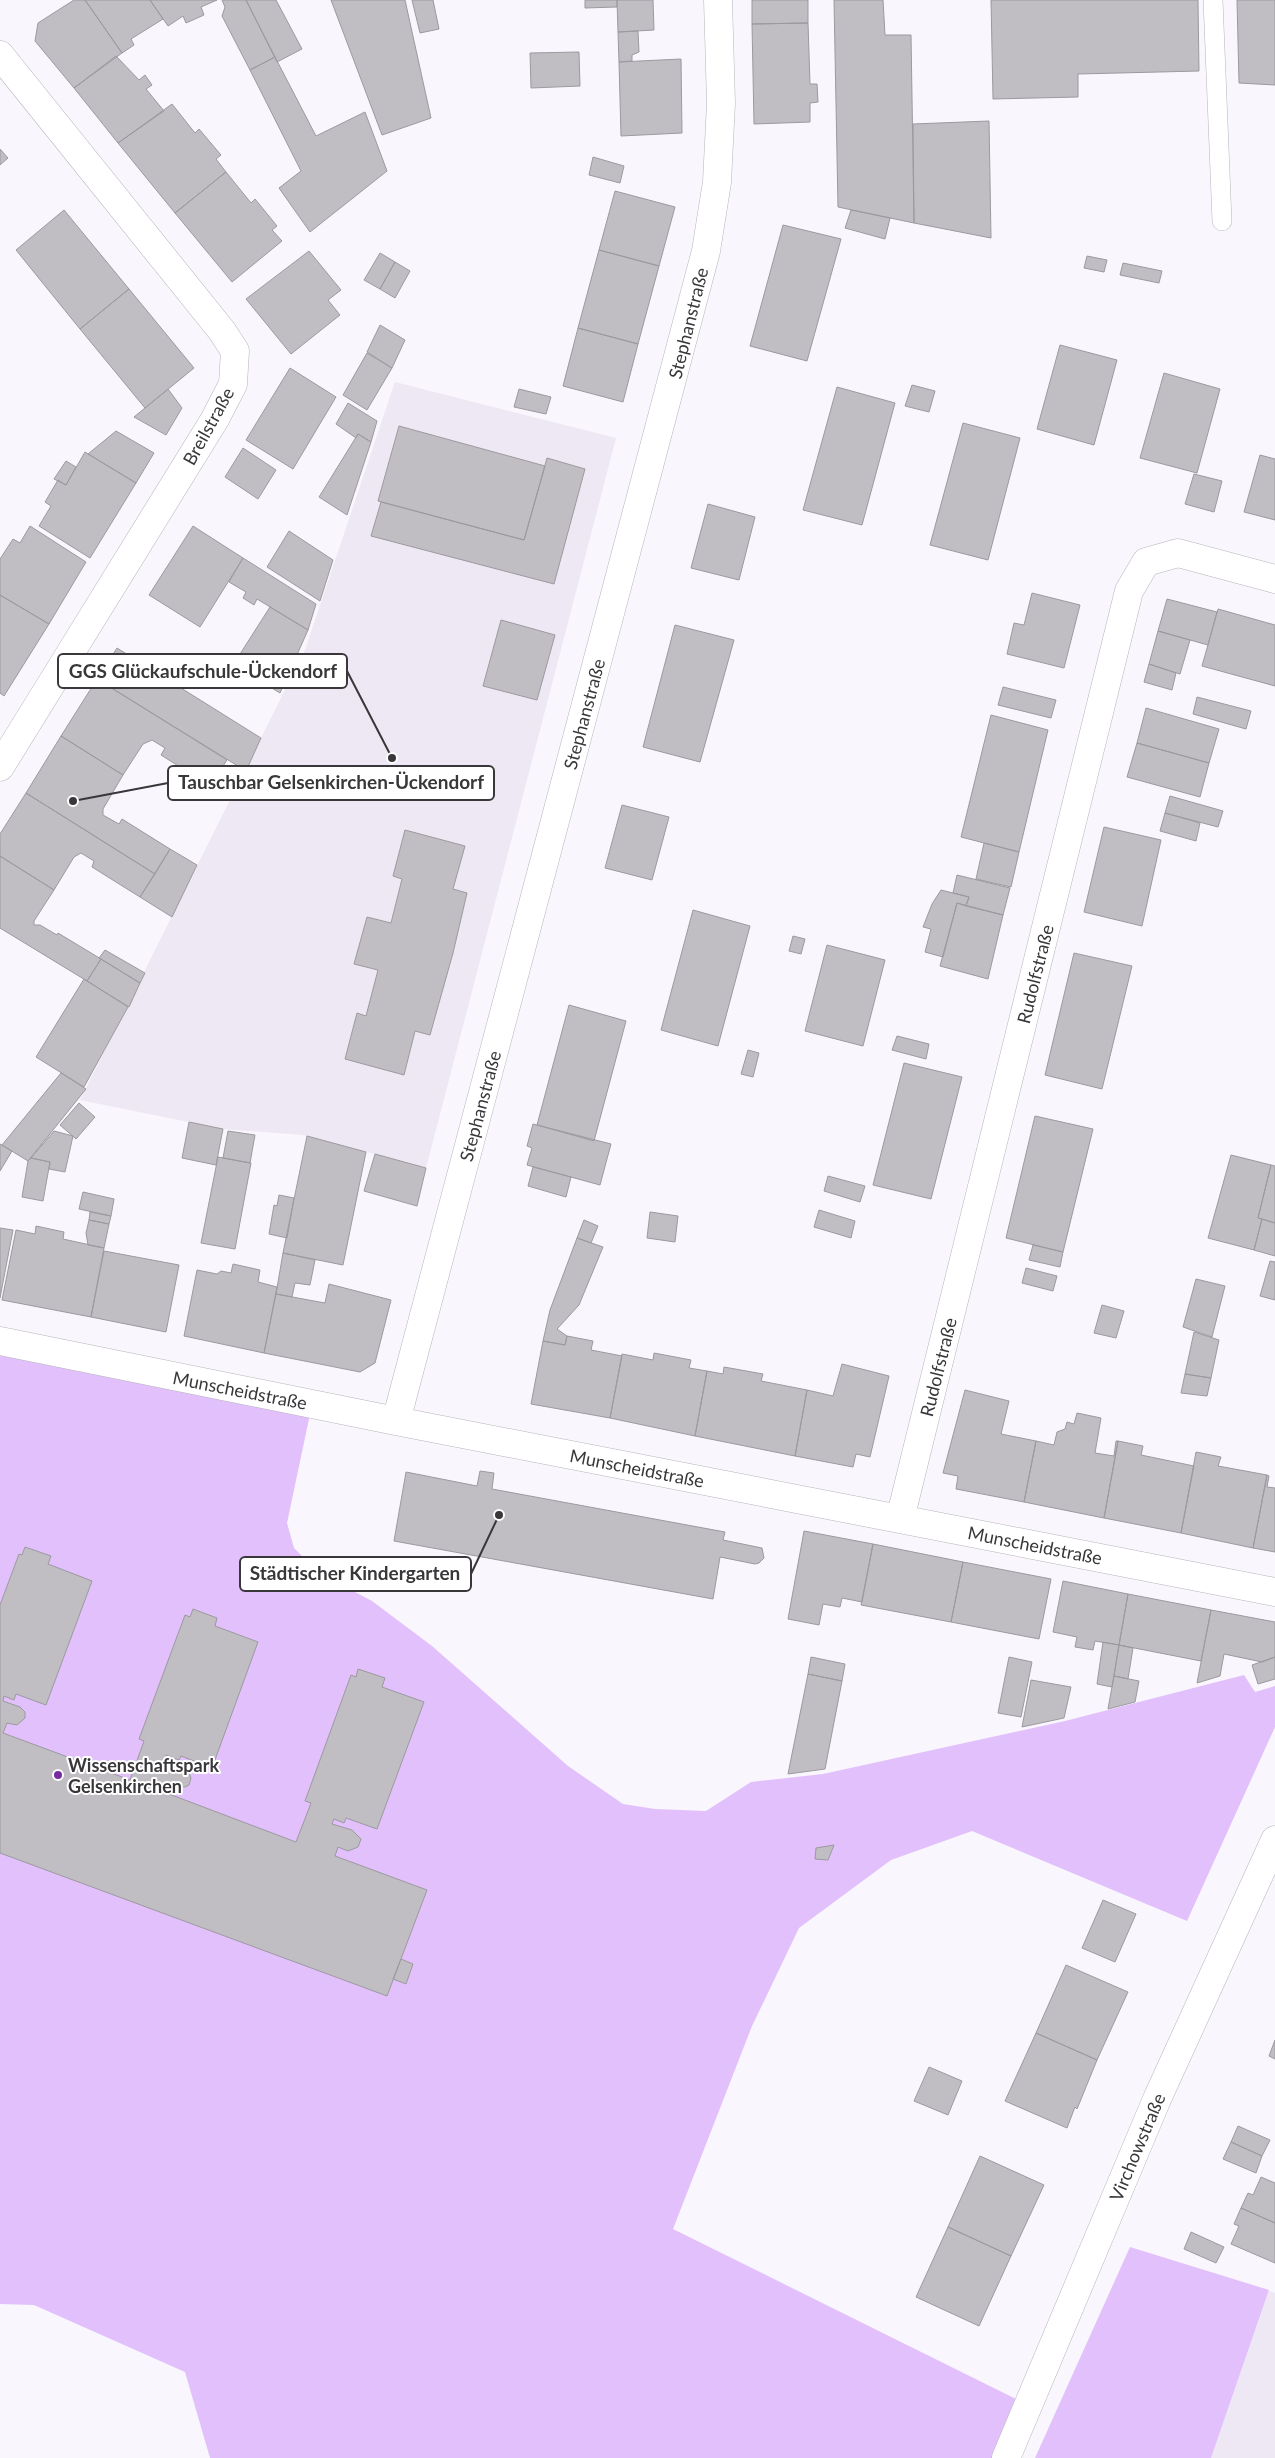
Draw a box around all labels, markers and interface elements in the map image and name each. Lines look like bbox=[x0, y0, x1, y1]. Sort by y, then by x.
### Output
street label: Stephanstraße bbox=[664, 265, 712, 381]
street label: Breilstraße bbox=[178, 383, 238, 469]
callout: GGS Glückaufschule-Ückendorf bbox=[58, 654, 347, 688]
street label: Stephanstraße bbox=[559, 656, 609, 772]
text: GGS Glückaufschule-Ückendorf bbox=[69, 659, 337, 682]
callout: Tauschbar Gelsenkirchen-Ückendorf bbox=[168, 766, 494, 800]
text: Tauschbar Gelsenkirchen-Ückendorf bbox=[178, 770, 484, 793]
street label: Rudolfstraße bbox=[1012, 922, 1058, 1026]
street label: Stephanstraße bbox=[455, 1048, 505, 1164]
street label: Rudolfstraße bbox=[915, 1315, 961, 1419]
street label: Munscheidstraße bbox=[171, 1366, 309, 1414]
street label: Munscheidstraße bbox=[568, 1444, 706, 1492]
street label: Munscheidstraße bbox=[966, 1521, 1104, 1569]
callout: Städtischer Kindergarten bbox=[240, 1557, 471, 1591]
text: Städtischer Kindergarten bbox=[250, 1561, 460, 1584]
place label: Wissenschaftspark Gelsenkirchen bbox=[68, 1754, 219, 1797]
marker: Wissenschaftspark Gelsenkirchen bbox=[52, 1769, 64, 1781]
street label: Virchowstraße bbox=[1104, 2090, 1170, 2204]

